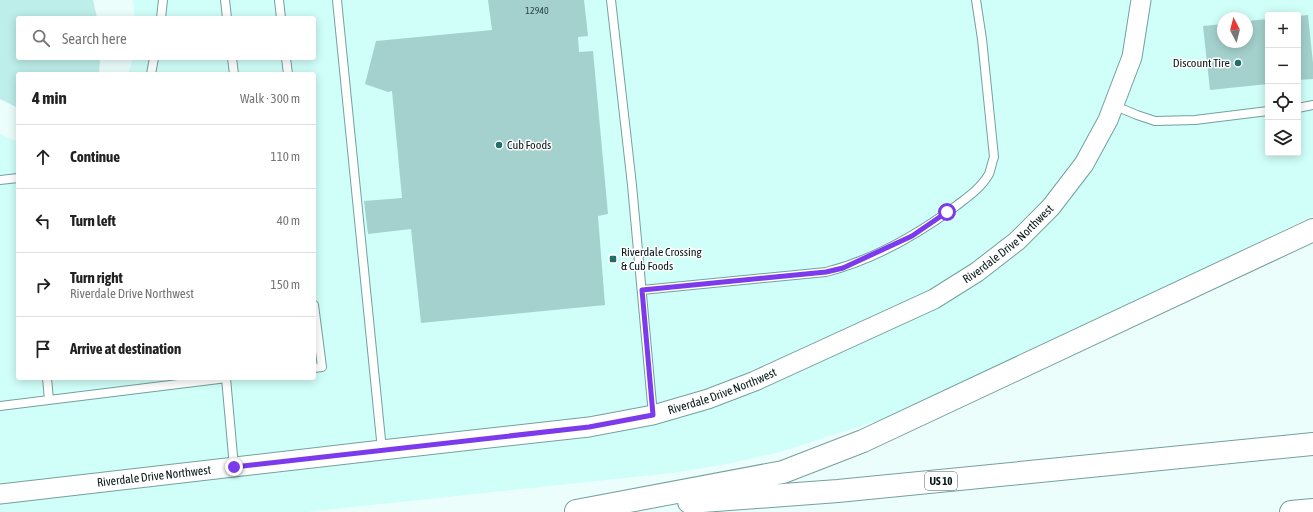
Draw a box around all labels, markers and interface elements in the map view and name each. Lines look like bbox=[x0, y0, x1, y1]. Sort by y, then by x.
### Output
house number: 12940 bbox=[525, 5, 549, 16]
north arrow bbox=[1217, 12, 1253, 48]
map controls bbox=[1265, 12, 1301, 156]
button: + bbox=[1265, 12, 1301, 48]
search box bbox=[16, 16, 316, 60]
icon: search bbox=[30, 27, 52, 49]
text: Search here bbox=[62, 30, 127, 47]
button: − bbox=[1265, 48, 1301, 84]
place label: Discount Tire bbox=[1173, 56, 1230, 70]
marker: Discount Tire bbox=[1233, 58, 1243, 68]
button: locate bbox=[1265, 84, 1301, 120]
text: 4 min bbox=[32, 88, 67, 108]
text: Walk · 300 m bbox=[240, 91, 300, 106]
button: layers bbox=[1265, 120, 1301, 156]
place label: Cub Foods bbox=[507, 138, 551, 152]
marker: Cub Foods bbox=[494, 140, 504, 150]
icon: ahead bbox=[32, 146, 54, 168]
text: Continue bbox=[70, 148, 120, 165]
text: 110 m bbox=[271, 149, 300, 164]
street label: Riverdale Drive Northwest bbox=[960, 201, 1057, 286]
route start bbox=[938, 203, 956, 221]
icon: left bbox=[32, 210, 54, 232]
text: Turn left bbox=[70, 212, 116, 229]
text: 40 m bbox=[277, 213, 300, 228]
place label: Riverdale Crossing & Cub Foods bbox=[621, 245, 703, 273]
marker: Riverdale Crossing & Cub Foods bbox=[608, 254, 618, 264]
text: Turn right bbox=[70, 269, 123, 286]
icon: right bbox=[32, 274, 54, 296]
text: 150 m bbox=[271, 277, 300, 292]
text: Riverdale Drive Northwest bbox=[70, 286, 194, 301]
icon: arrive bbox=[32, 338, 54, 360]
text: Arrive at destination bbox=[70, 340, 181, 357]
street label: Riverdale Drive Northwest bbox=[666, 365, 779, 417]
route end bbox=[225, 458, 243, 476]
street label: Riverdale Drive Northwest bbox=[96, 463, 212, 490]
road number: US 10 bbox=[925, 472, 957, 490]

